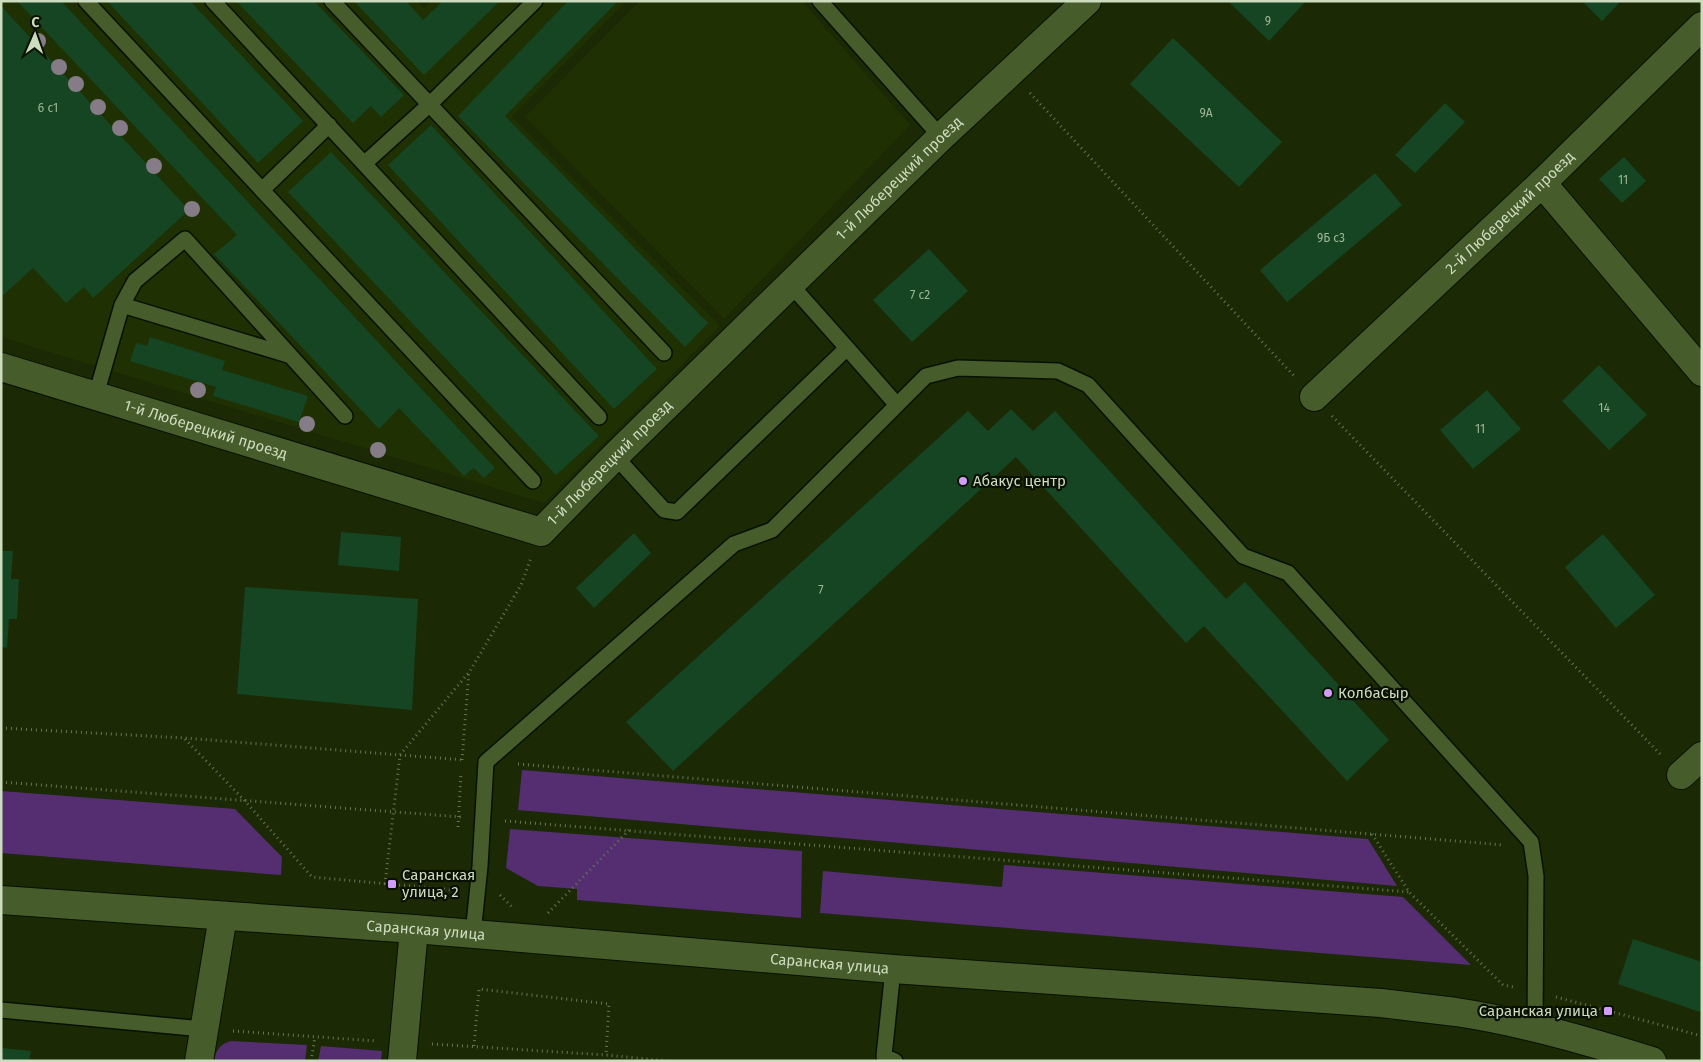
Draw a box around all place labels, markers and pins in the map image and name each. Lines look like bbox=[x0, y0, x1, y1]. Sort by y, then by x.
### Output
place label: Абакус центр bbox=[973, 472, 1066, 490]
marker: Абакус центр bbox=[957, 475, 969, 487]
place label: КолбаСыр bbox=[1338, 684, 1409, 702]
marker: КолбаСыр bbox=[1322, 687, 1334, 699]
place label: Саранская улица, 2 bbox=[402, 866, 475, 901]
marker: Саранская улица, 2 bbox=[386, 878, 398, 890]
place label: Саранская улица bbox=[1479, 1002, 1598, 1020]
marker: Саранская улица bbox=[1602, 1005, 1614, 1017]

